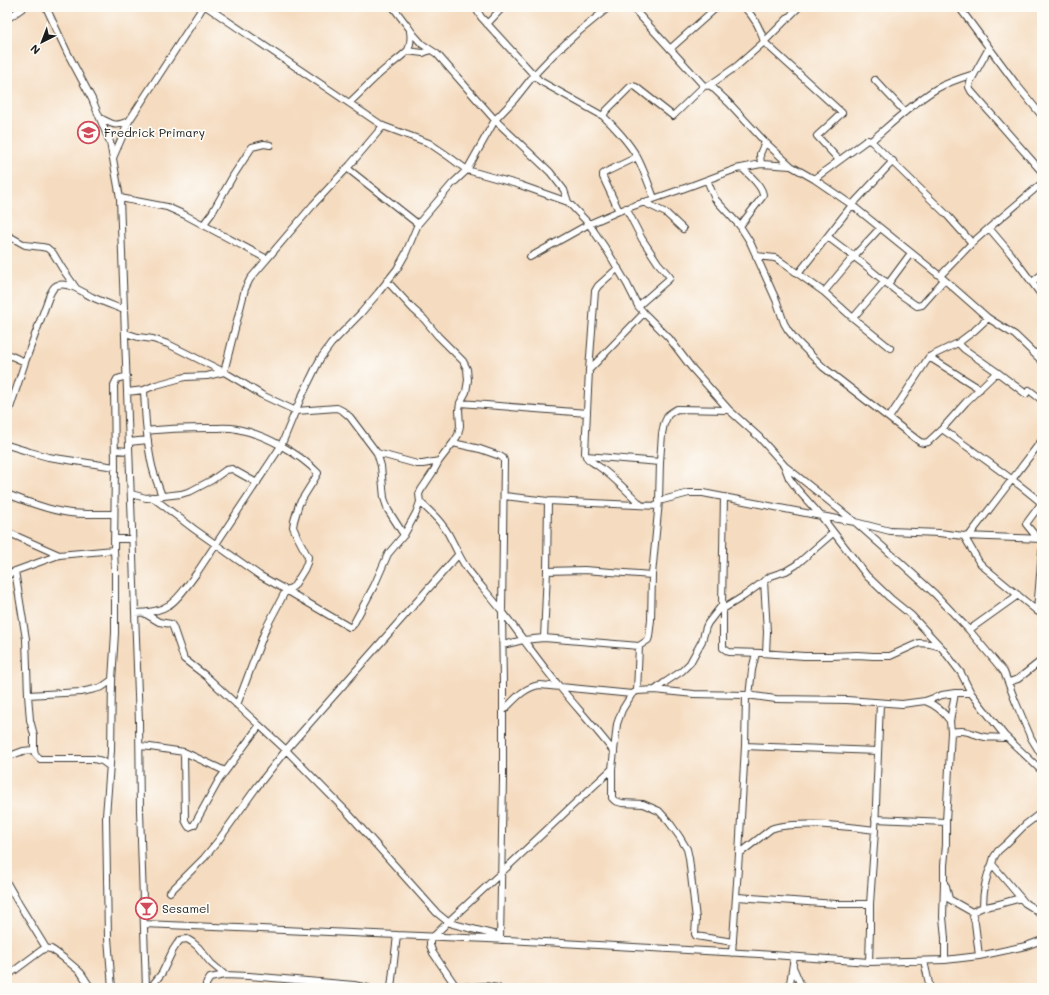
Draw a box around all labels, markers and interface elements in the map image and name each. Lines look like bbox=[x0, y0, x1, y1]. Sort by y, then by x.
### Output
north arrow bbox=[22, 22, 62, 62]
text: N bbox=[27, 41, 43, 58]
school or university icon: Fredrick Primary bbox=[76, 119, 102, 145]
place label: Fredrick Primary bbox=[104, 124, 205, 140]
bar icon: Sesamel bbox=[133, 895, 159, 921]
place label: Sesamel bbox=[162, 900, 210, 916]

